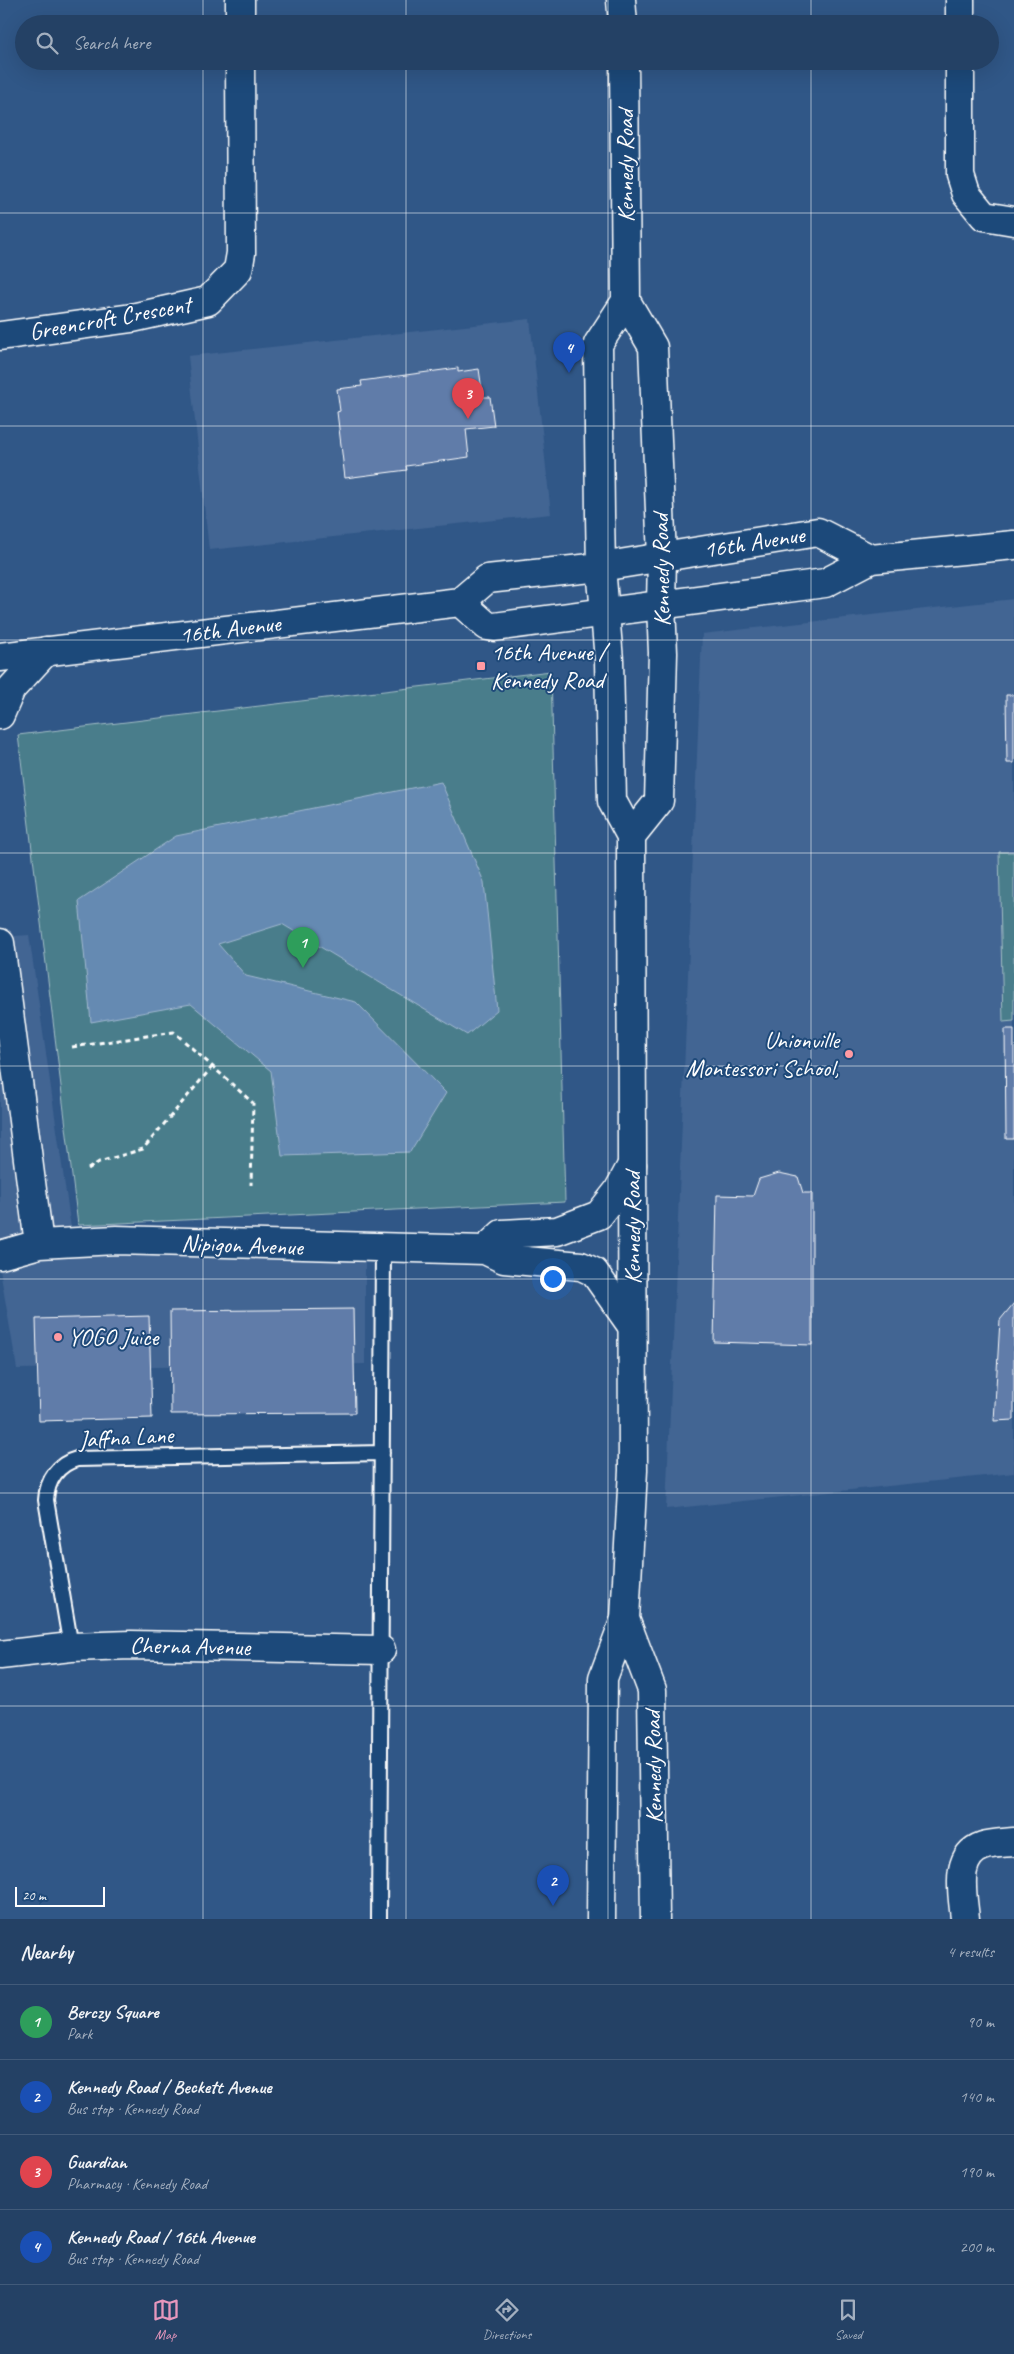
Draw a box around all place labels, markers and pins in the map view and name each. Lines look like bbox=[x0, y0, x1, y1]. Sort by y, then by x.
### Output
pin: 4 bbox=[553, 332, 585, 373]
pin: 3 bbox=[452, 378, 484, 419]
place label: 16th Avenue / Kennedy Road bbox=[491, 637, 611, 695]
marker: 16th Avenue / Kennedy Road bbox=[475, 660, 487, 672]
pin: 1 bbox=[287, 927, 319, 968]
place label: Unionville Montessori School, bbox=[685, 1025, 841, 1083]
marker: Unionville Montessori School, bbox=[843, 1048, 855, 1060]
place label: YOGO Juice bbox=[68, 1322, 160, 1352]
marker: YOGO Juice bbox=[52, 1331, 64, 1343]
pin: 2 bbox=[537, 1865, 569, 1906]

